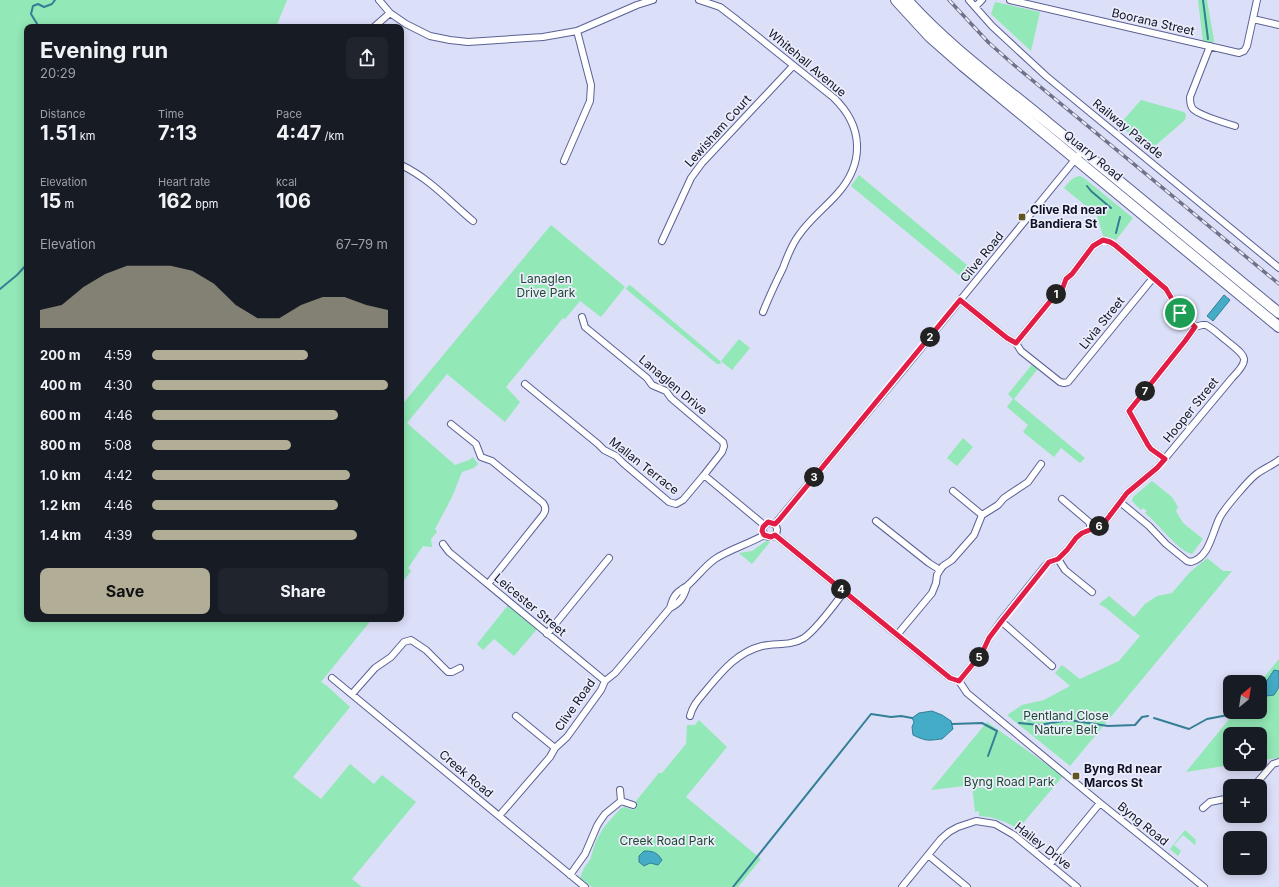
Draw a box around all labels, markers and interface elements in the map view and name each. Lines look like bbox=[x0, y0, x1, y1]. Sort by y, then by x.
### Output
street label: Boorana Street bbox=[1110, 5, 1196, 38]
street label: Whitehall Avenue bbox=[765, 25, 850, 100]
text: Evening run bbox=[40, 37, 168, 63]
button: share bbox=[346, 37, 388, 79]
text: 20:29 bbox=[40, 65, 76, 81]
street label: Lewisham Court bbox=[681, 91, 754, 170]
street label: Railway Parade bbox=[1090, 95, 1167, 162]
text: Distance bbox=[40, 107, 85, 121]
text: Time bbox=[158, 107, 184, 121]
text: Pace bbox=[276, 107, 302, 121]
text: 1.51 bbox=[40, 121, 77, 145]
text: 7:13 bbox=[158, 121, 197, 145]
text: 4:47 bbox=[276, 121, 321, 145]
street label: Quarry Road bbox=[1061, 127, 1126, 184]
text: km bbox=[77, 129, 95, 143]
text: /km bbox=[321, 129, 344, 143]
text: Elevation bbox=[40, 175, 87, 189]
text: Heart rate bbox=[158, 175, 210, 189]
text: kcal bbox=[276, 175, 297, 189]
text: 15 bbox=[40, 189, 61, 213]
text: 162 bbox=[158, 189, 192, 213]
text: 106 bbox=[276, 189, 311, 213]
text: m bbox=[61, 197, 74, 211]
text: bpm bbox=[192, 197, 218, 211]
place label: Clive Rd near Bandiera St bbox=[1030, 202, 1107, 231]
marker: Clive Rd near Bandiera St bbox=[1017, 212, 1027, 222]
street label: Clive Road bbox=[957, 228, 1006, 285]
text: Elevation bbox=[40, 236, 96, 252]
text: 67–79 m bbox=[336, 236, 388, 252]
park label: Lanaglen Drive Park bbox=[517, 271, 576, 300]
pin: 1 bbox=[1046, 284, 1066, 304]
text: 1 bbox=[1054, 287, 1058, 301]
street label: Livia Street bbox=[1076, 293, 1127, 352]
pin bbox=[1163, 296, 1197, 330]
icon: arrive bbox=[1169, 302, 1191, 324]
pin: 2 bbox=[920, 327, 940, 347]
text: 2 bbox=[927, 330, 933, 344]
text: 200 m bbox=[40, 347, 81, 363]
text: 4:59 bbox=[104, 347, 132, 363]
street label: Lanaglen Drive bbox=[636, 352, 711, 418]
street label: Hooper Street bbox=[1160, 374, 1221, 445]
text: 400 m bbox=[40, 377, 81, 393]
text: 4:30 bbox=[104, 377, 132, 393]
pin: 7 bbox=[1135, 381, 1155, 401]
text: 7 bbox=[1142, 384, 1148, 398]
text: 600 m bbox=[40, 407, 81, 423]
text: 4:46 bbox=[104, 407, 133, 423]
street label: Mallan Terrace bbox=[607, 434, 682, 497]
text: 800 m bbox=[40, 437, 81, 453]
text: 5:08 bbox=[104, 437, 132, 453]
text: 1.0 km bbox=[40, 467, 81, 483]
text: 4:42 bbox=[104, 467, 132, 483]
pin: 3 bbox=[804, 467, 824, 487]
text: 3 bbox=[810, 470, 818, 484]
text: 1.2 km bbox=[40, 497, 81, 513]
text: 4:46 bbox=[104, 497, 133, 513]
pin: 6 bbox=[1089, 516, 1109, 536]
text: 6 bbox=[1095, 519, 1103, 533]
text: 1.4 km bbox=[40, 527, 81, 543]
text: 4:39 bbox=[104, 527, 132, 543]
button: Save bbox=[40, 568, 210, 614]
button: Share bbox=[218, 568, 388, 614]
street label: Leicester Street bbox=[491, 570, 569, 639]
pin: 4 bbox=[831, 579, 851, 599]
text: 4 bbox=[837, 582, 845, 596]
pin: 5 bbox=[969, 647, 989, 667]
text: 5 bbox=[975, 650, 983, 664]
north arrow bbox=[1223, 675, 1267, 719]
map controls bbox=[1223, 675, 1267, 875]
street label: Clive Road bbox=[551, 676, 598, 734]
park label: Pentland Close Nature Belt bbox=[1023, 708, 1109, 737]
button: locate bbox=[1223, 727, 1267, 771]
street label: Creek Road bbox=[436, 747, 496, 801]
place label: Byng Rd near Marcos St bbox=[1084, 761, 1162, 790]
marker: Byng Rd near Marcos St bbox=[1071, 771, 1081, 781]
park label: Byng Road Park bbox=[964, 774, 1055, 789]
button: + bbox=[1223, 779, 1267, 823]
street label: Byng Road bbox=[1115, 798, 1172, 849]
street label: Hailey Drive bbox=[1012, 819, 1075, 872]
button: − bbox=[1223, 831, 1267, 875]
park label: Creek Road Park bbox=[619, 833, 715, 848]

